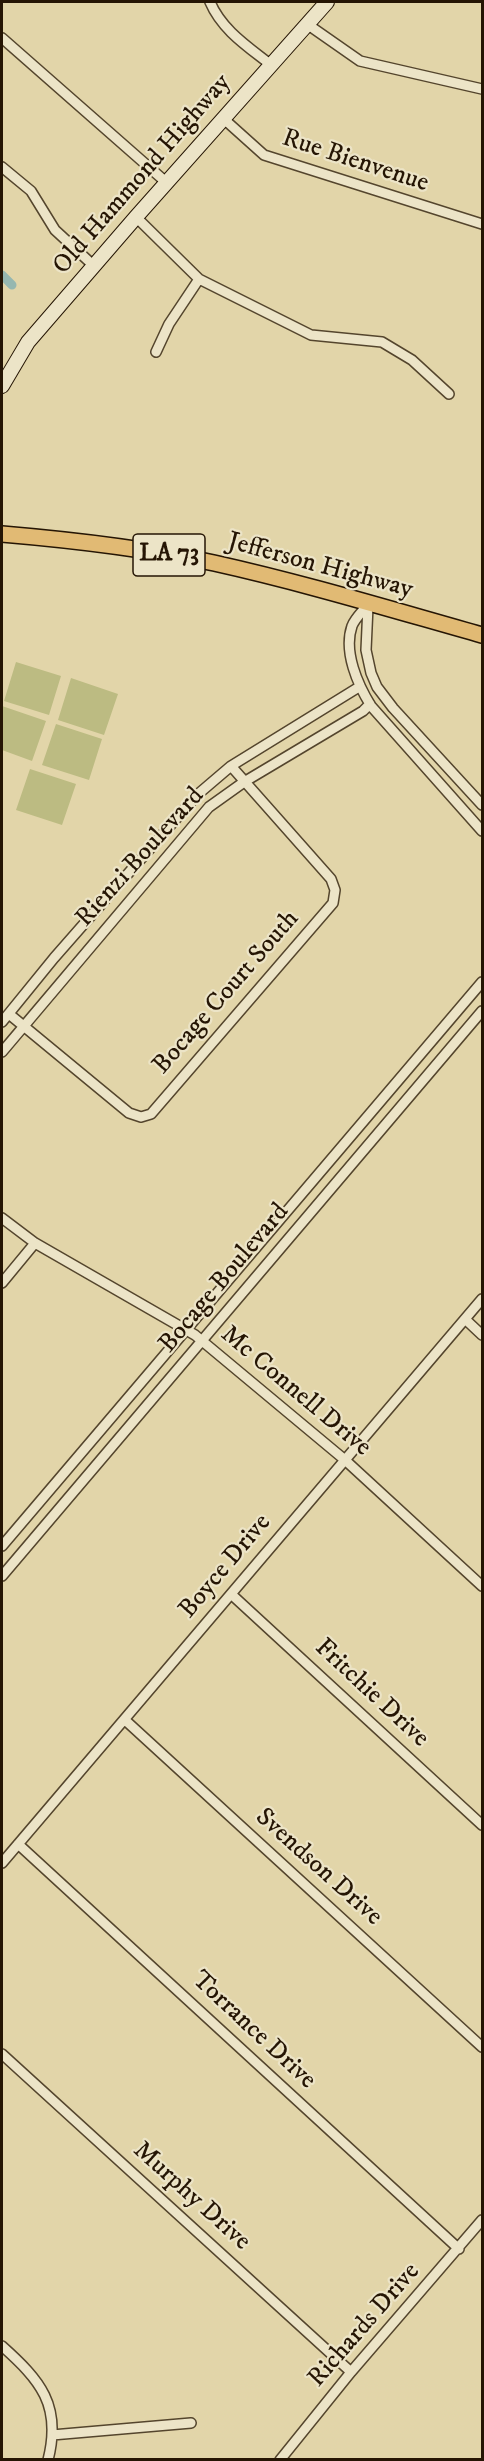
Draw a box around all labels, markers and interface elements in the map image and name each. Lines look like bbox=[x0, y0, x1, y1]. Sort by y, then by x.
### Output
street label: Old Hammond Highway bbox=[47, 68, 239, 282]
street label: Rue Bienvenue bbox=[278, 124, 432, 200]
street label: Jefferson Highway bbox=[224, 527, 416, 607]
road number: LA 73 bbox=[133, 534, 205, 576]
street label: Rienzi Boulevard bbox=[70, 782, 212, 934]
street label: Bocage Court South bbox=[147, 905, 307, 1081]
street label: Bocage Boulevard bbox=[153, 1198, 297, 1360]
street label: Mc Connell Drive bbox=[213, 1320, 377, 1464]
street label: Boyce Drive bbox=[173, 1508, 279, 1626]
street label: Fritchie Drive bbox=[307, 1633, 435, 1755]
street label: Svendson Drive bbox=[248, 1803, 388, 1933]
street label: Torrance Drive bbox=[184, 1965, 322, 2097]
street label: Murphy Drive bbox=[126, 2136, 256, 2258]
street label: Richards Drive bbox=[303, 2257, 427, 2395]

